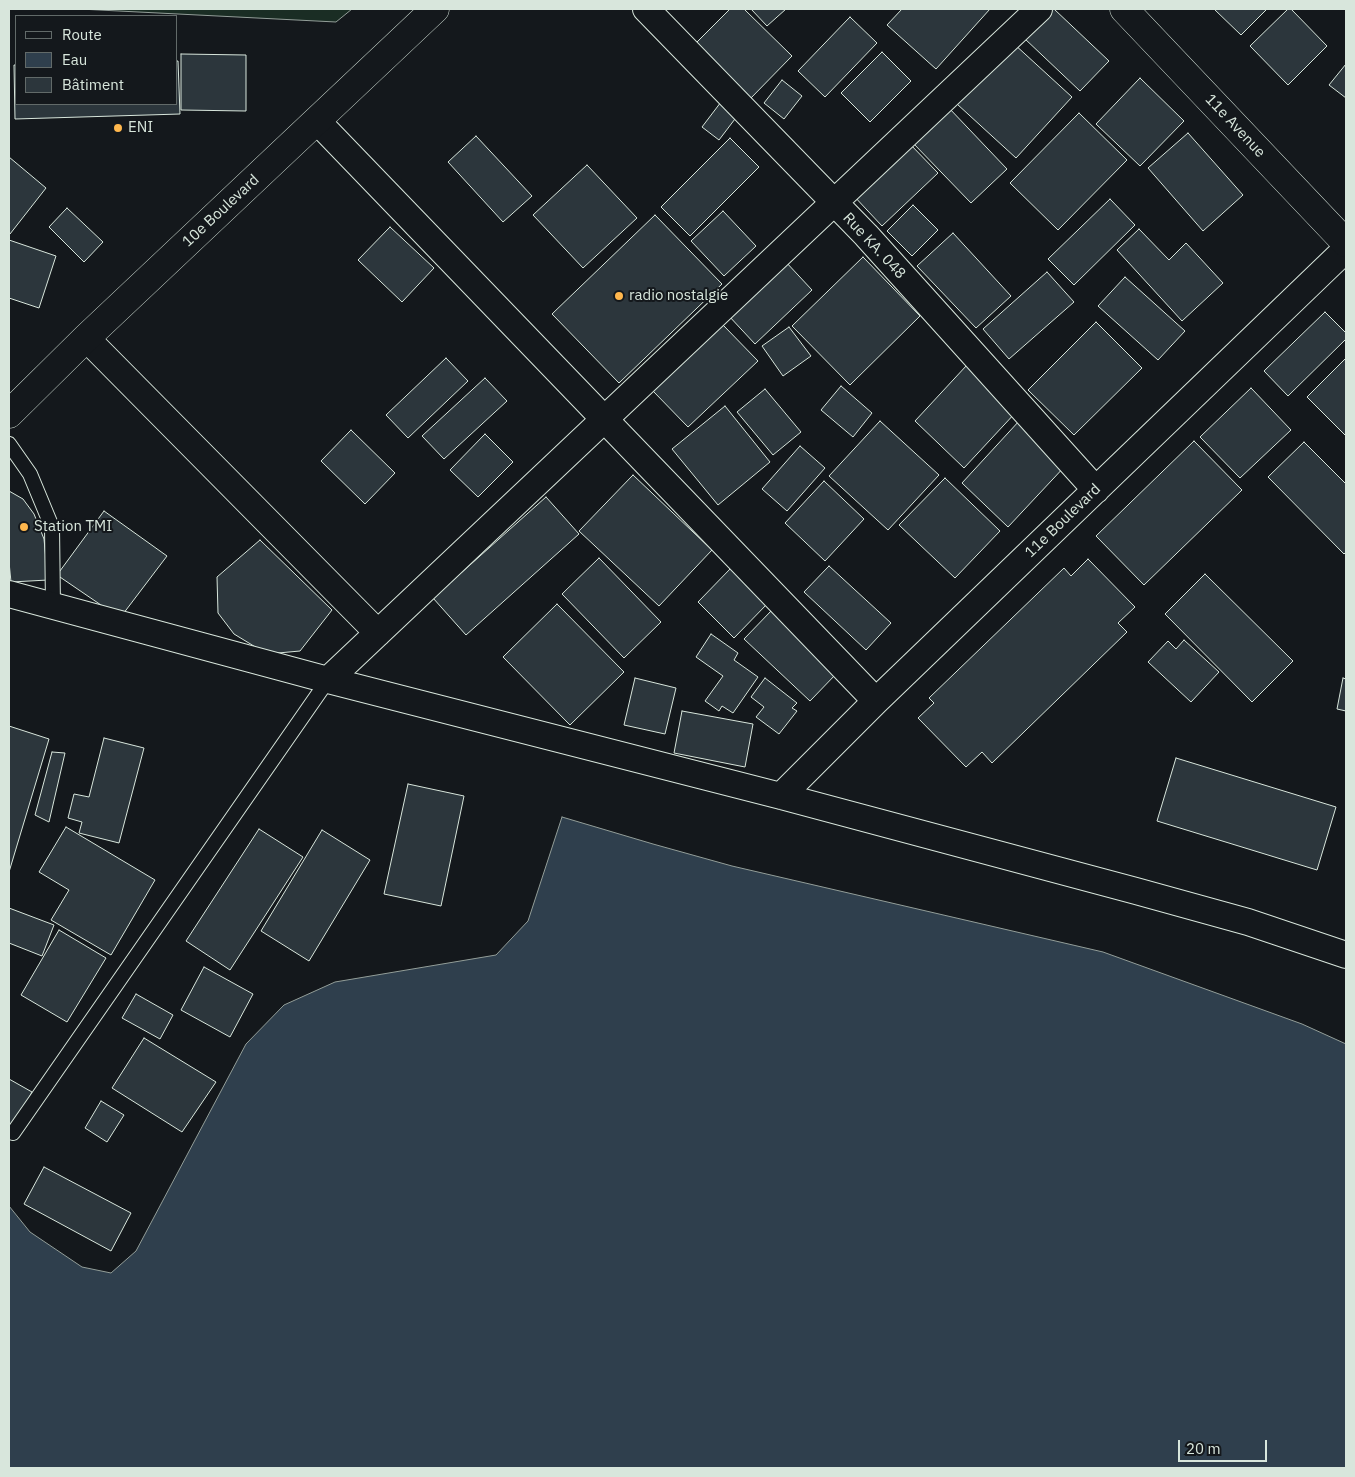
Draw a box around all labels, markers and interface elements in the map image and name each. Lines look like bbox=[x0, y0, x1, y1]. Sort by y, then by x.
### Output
legend bbox=[15, 15, 178, 105]
text: Route bbox=[62, 25, 102, 44]
text: Eau bbox=[62, 50, 87, 69]
text: Bâtiment bbox=[62, 75, 124, 94]
street label: 11e Avenue bbox=[1201, 91, 1269, 161]
place label: ENI bbox=[128, 119, 153, 137]
marker: ENI bbox=[112, 122, 124, 134]
street label: 10e Boulevard bbox=[179, 171, 263, 251]
street label: Rue KA. 048 bbox=[839, 209, 909, 283]
place label: radio nostalgie bbox=[629, 287, 728, 305]
marker: radio nostalgie bbox=[613, 290, 625, 302]
street label: 11e Boulevard bbox=[1021, 480, 1105, 562]
place label: Station TMI bbox=[34, 518, 112, 536]
marker: Station TMI bbox=[18, 521, 30, 533]
scale bar bbox=[1180, 1430, 1269, 1462]
text: 20 m bbox=[1186, 1439, 1221, 1458]

